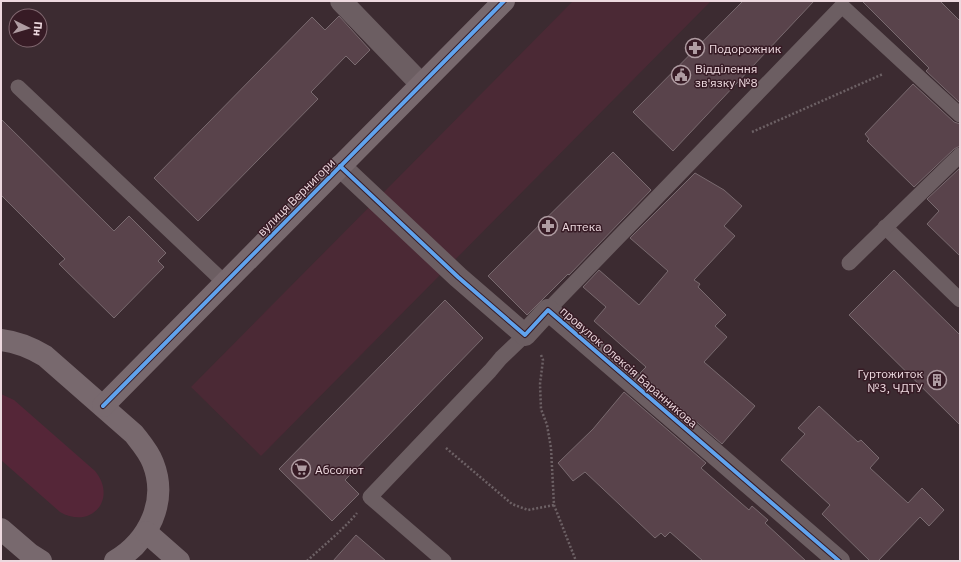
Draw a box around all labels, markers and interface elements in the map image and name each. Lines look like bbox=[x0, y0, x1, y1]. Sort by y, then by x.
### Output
north arrow bbox=[8, 8, 48, 48]
text: Пн bbox=[30, 21, 46, 37]
pharmacy icon: Подорожник bbox=[684, 37, 706, 59]
place label: Подорожник bbox=[709, 41, 782, 56]
place label: Відділення зв'язку №8 bbox=[695, 61, 758, 90]
public building icon: Відділення зв'язку №8 bbox=[670, 64, 692, 86]
street label: вулиця Вернигори bbox=[254, 155, 338, 239]
pharmacy icon: Аптека bbox=[537, 215, 559, 237]
place label: Аптека bbox=[562, 219, 602, 234]
street label: провулок Олексія Баранникова bbox=[557, 303, 701, 431]
place label: Гуртожиток №3, ЧДТУ bbox=[858, 366, 923, 395]
building icon: Гуртожиток №3, ЧДТУ bbox=[926, 369, 948, 391]
supermarket icon: Абсолют bbox=[290, 458, 312, 480]
place label: Абсолют bbox=[315, 462, 364, 477]

